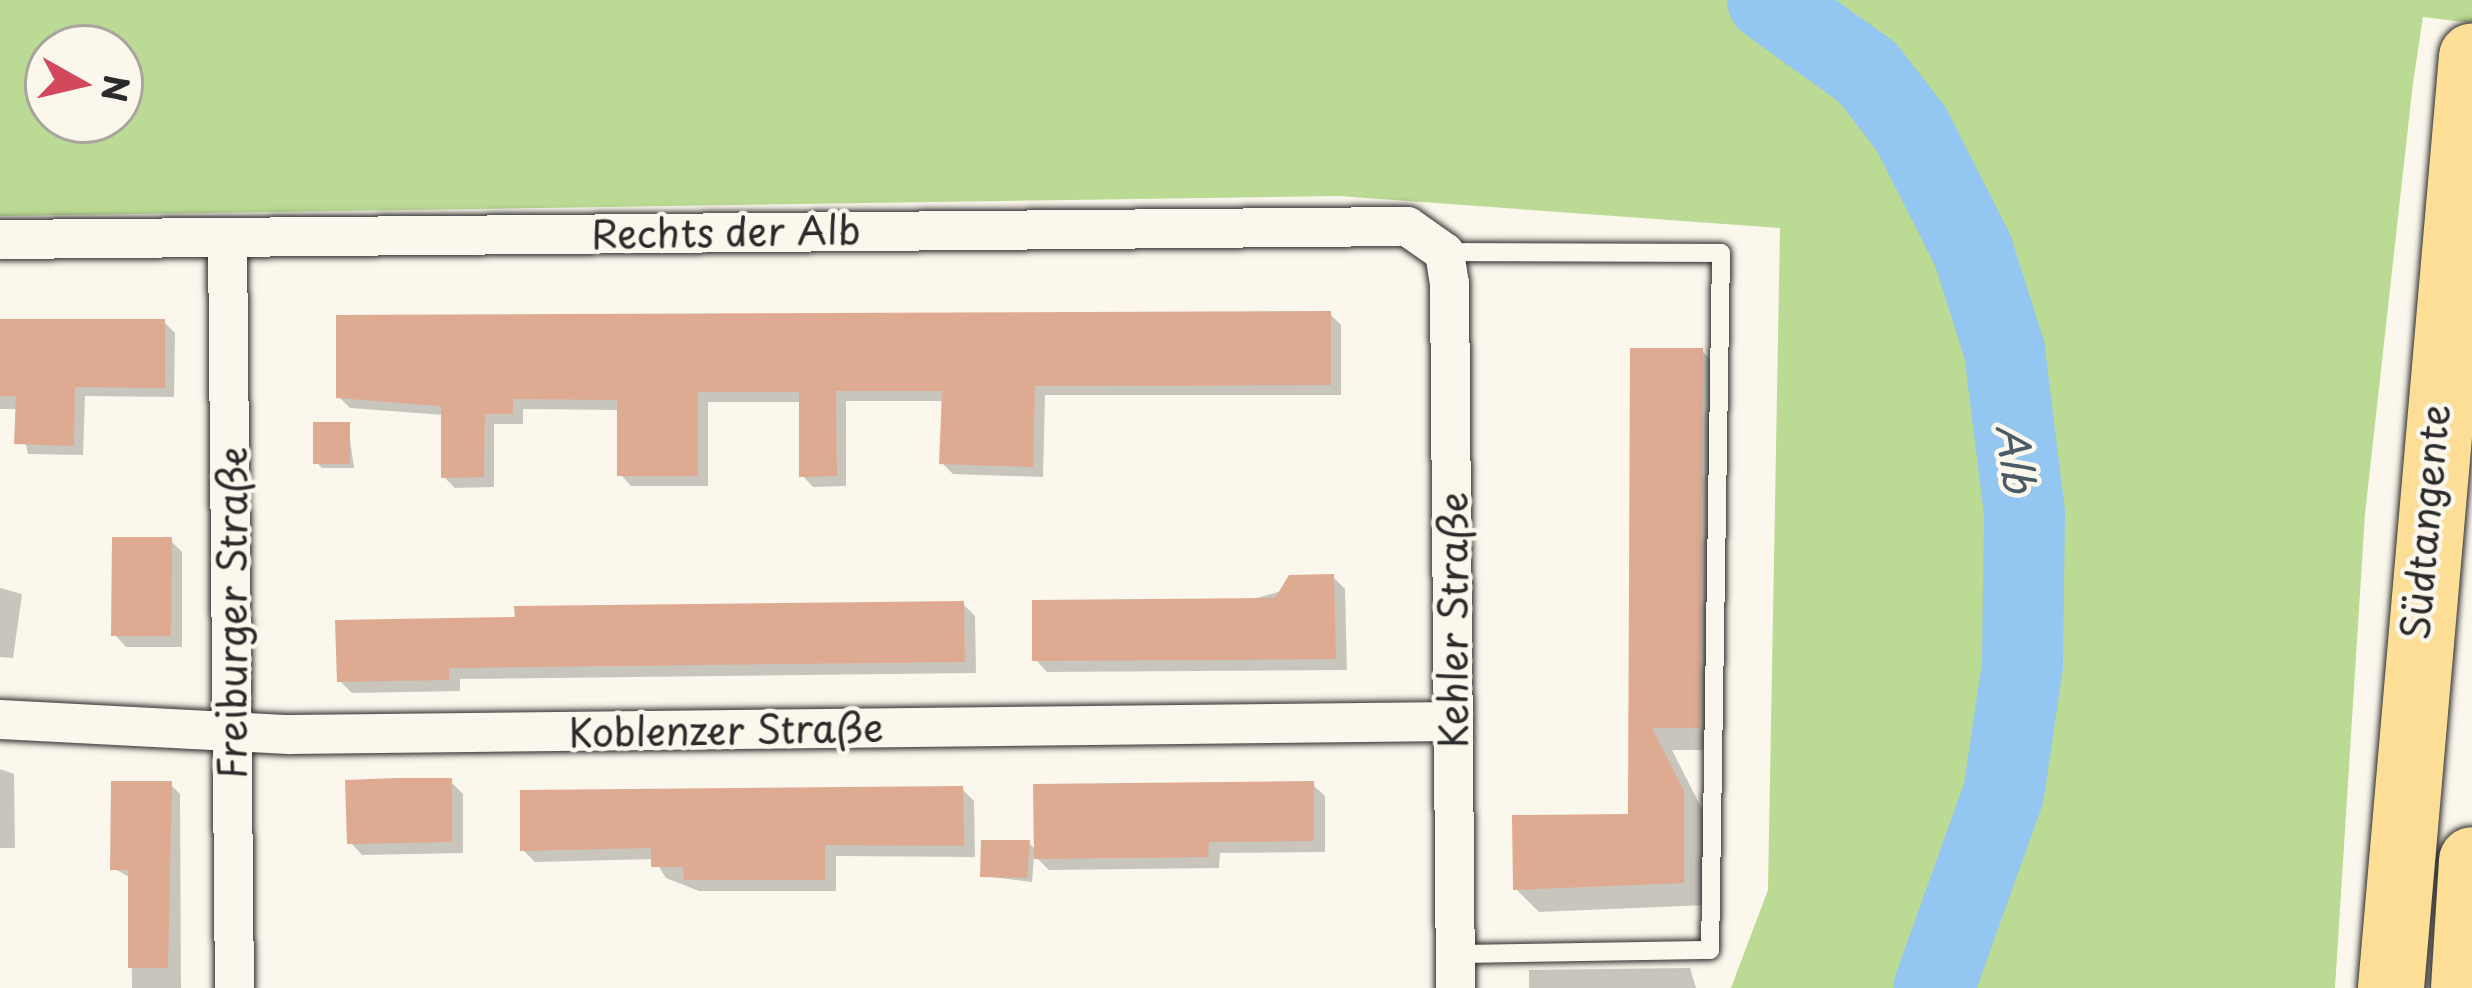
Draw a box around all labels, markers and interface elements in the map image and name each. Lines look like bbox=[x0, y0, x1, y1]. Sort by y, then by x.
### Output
north arrow bbox=[24, 24, 144, 144]
text: N bbox=[90, 72, 143, 105]
street label: Rechts der Alb bbox=[589, 205, 863, 257]
street label: Südtangente bbox=[2390, 402, 2458, 642]
water label: Alb bbox=[1988, 421, 2046, 495]
street label: Freiburger Straße bbox=[208, 445, 254, 781]
street label: Kehler Straße bbox=[1429, 491, 1475, 749]
street label: Koblenzer Straße bbox=[566, 703, 886, 755]

